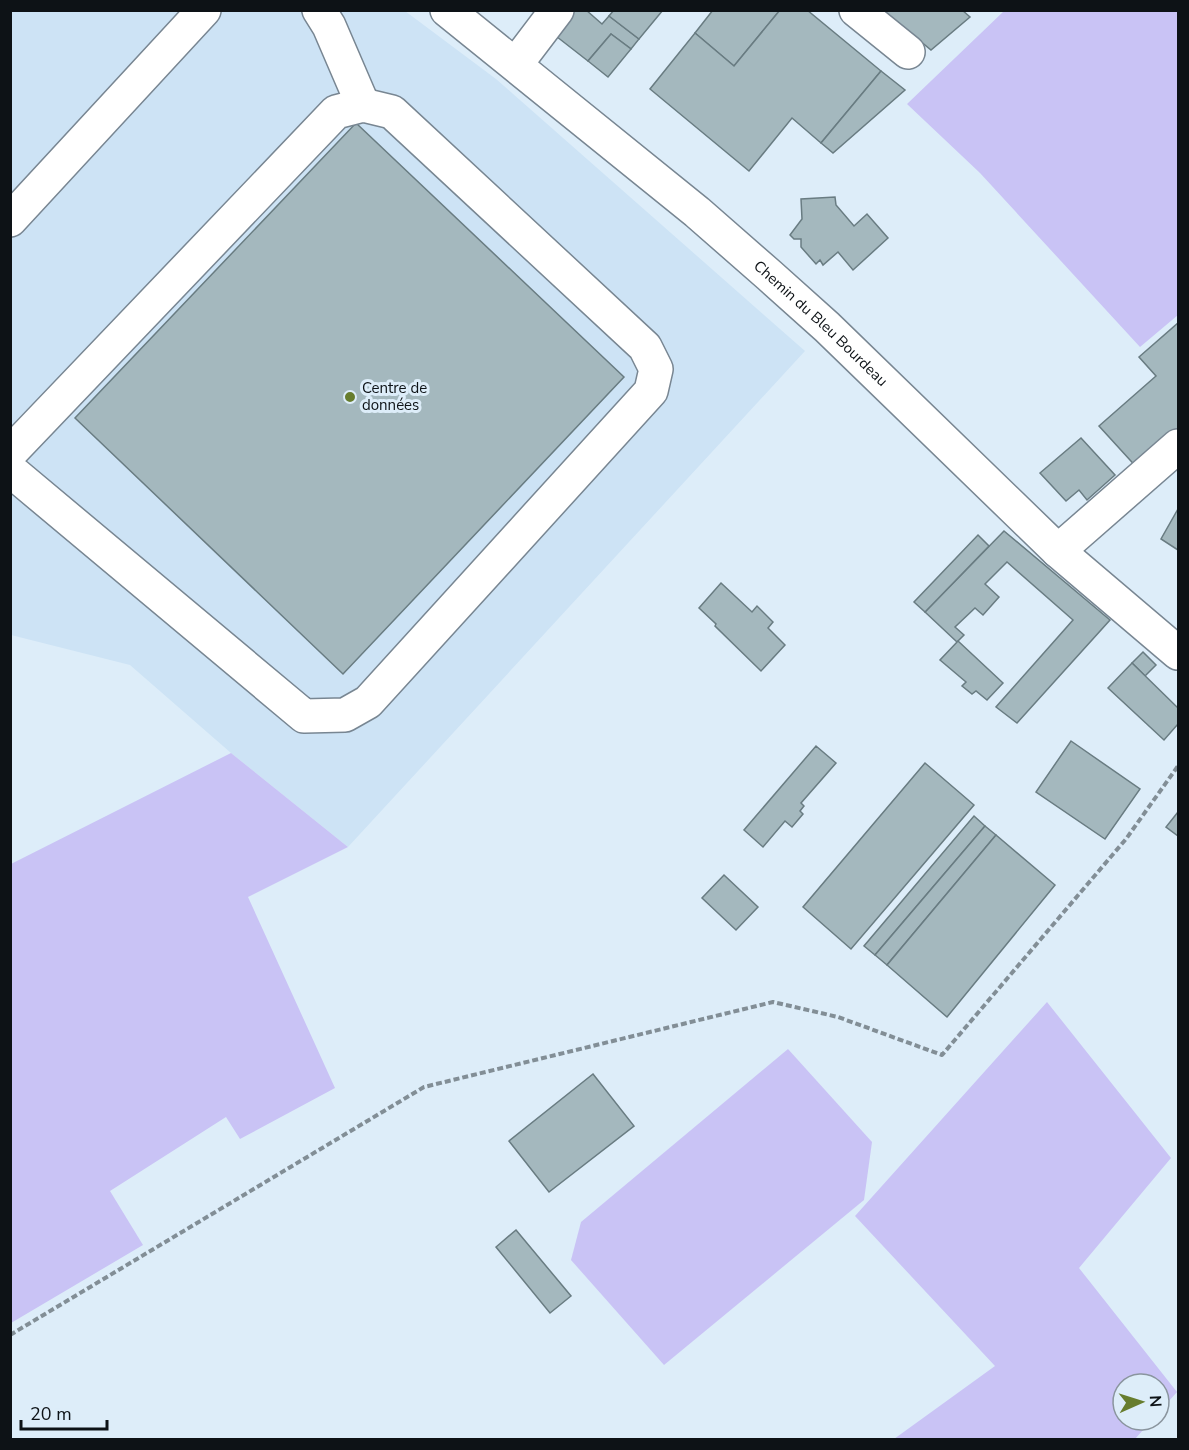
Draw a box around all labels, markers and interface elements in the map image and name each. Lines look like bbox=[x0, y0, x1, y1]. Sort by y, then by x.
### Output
street label: Chemin du Bleu Bourdeau bbox=[749, 256, 892, 391]
place label: Centre de données bbox=[362, 378, 427, 415]
marker: Centre de données bbox=[343, 390, 357, 404]
north arrow bbox=[1111, 1372, 1171, 1432]
scale bar bbox=[21, 1393, 106, 1431]
text: N bbox=[1144, 1395, 1166, 1408]
text: 20 m bbox=[30, 1402, 72, 1426]

